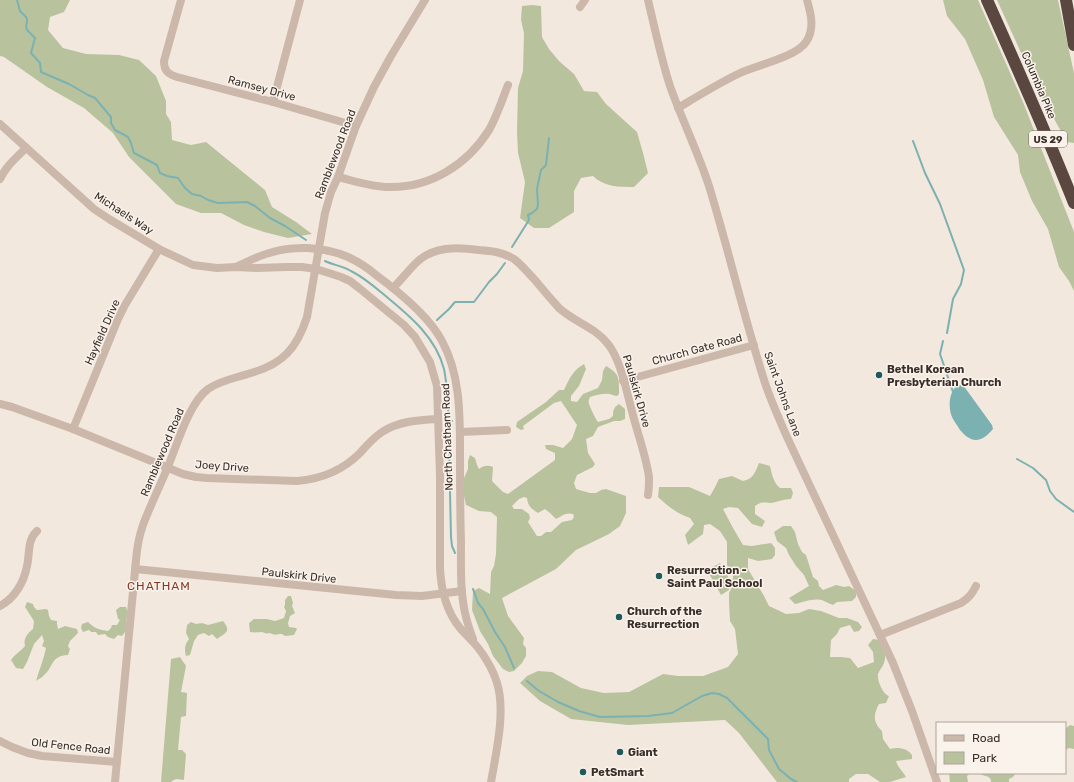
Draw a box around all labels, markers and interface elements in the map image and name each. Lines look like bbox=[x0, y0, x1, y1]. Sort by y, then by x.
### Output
street label: Columbia Pike bbox=[1018, 50, 1059, 121]
street label: Ramsey Drive bbox=[227, 73, 297, 104]
street label: Ramblewood Road bbox=[312, 108, 359, 201]
road number: US 29 bbox=[1029, 131, 1067, 147]
street label: Michaels Way bbox=[92, 190, 156, 237]
street label: Hayfield Drive bbox=[82, 297, 123, 367]
street label: Church Gate Road bbox=[651, 331, 744, 368]
street label: Saint Johns Lane bbox=[761, 350, 804, 438]
street label: Paulskirk Drive bbox=[620, 353, 653, 429]
place label: Bethel Korean Presbyterian Church bbox=[887, 363, 1002, 389]
marker: Bethel Korean Presbyterian Church bbox=[874, 370, 884, 380]
street label: North Chatham Road bbox=[439, 383, 456, 491]
street label: Ramblewood Road bbox=[138, 406, 187, 498]
street label: Joey Drive bbox=[194, 458, 249, 475]
place label: Resurrection - Saint Paul School bbox=[667, 564, 762, 590]
street label: Paulskirk Drive bbox=[261, 565, 337, 586]
marker: Resurrection - Saint Paul School bbox=[654, 571, 664, 581]
district label: CHATHAM bbox=[127, 579, 191, 593]
place label: Church of the Resurrection bbox=[627, 605, 703, 631]
marker: Church of the Resurrection bbox=[614, 612, 624, 622]
legend bbox=[936, 722, 1066, 774]
text: Road bbox=[972, 731, 1000, 745]
street label: Old Fence Road bbox=[31, 736, 111, 757]
place label: Giant bbox=[628, 746, 658, 759]
marker: Giant bbox=[615, 747, 625, 757]
text: Park bbox=[972, 751, 998, 765]
place label: PetSmart bbox=[591, 766, 644, 779]
marker: PetSmart bbox=[578, 767, 588, 777]

